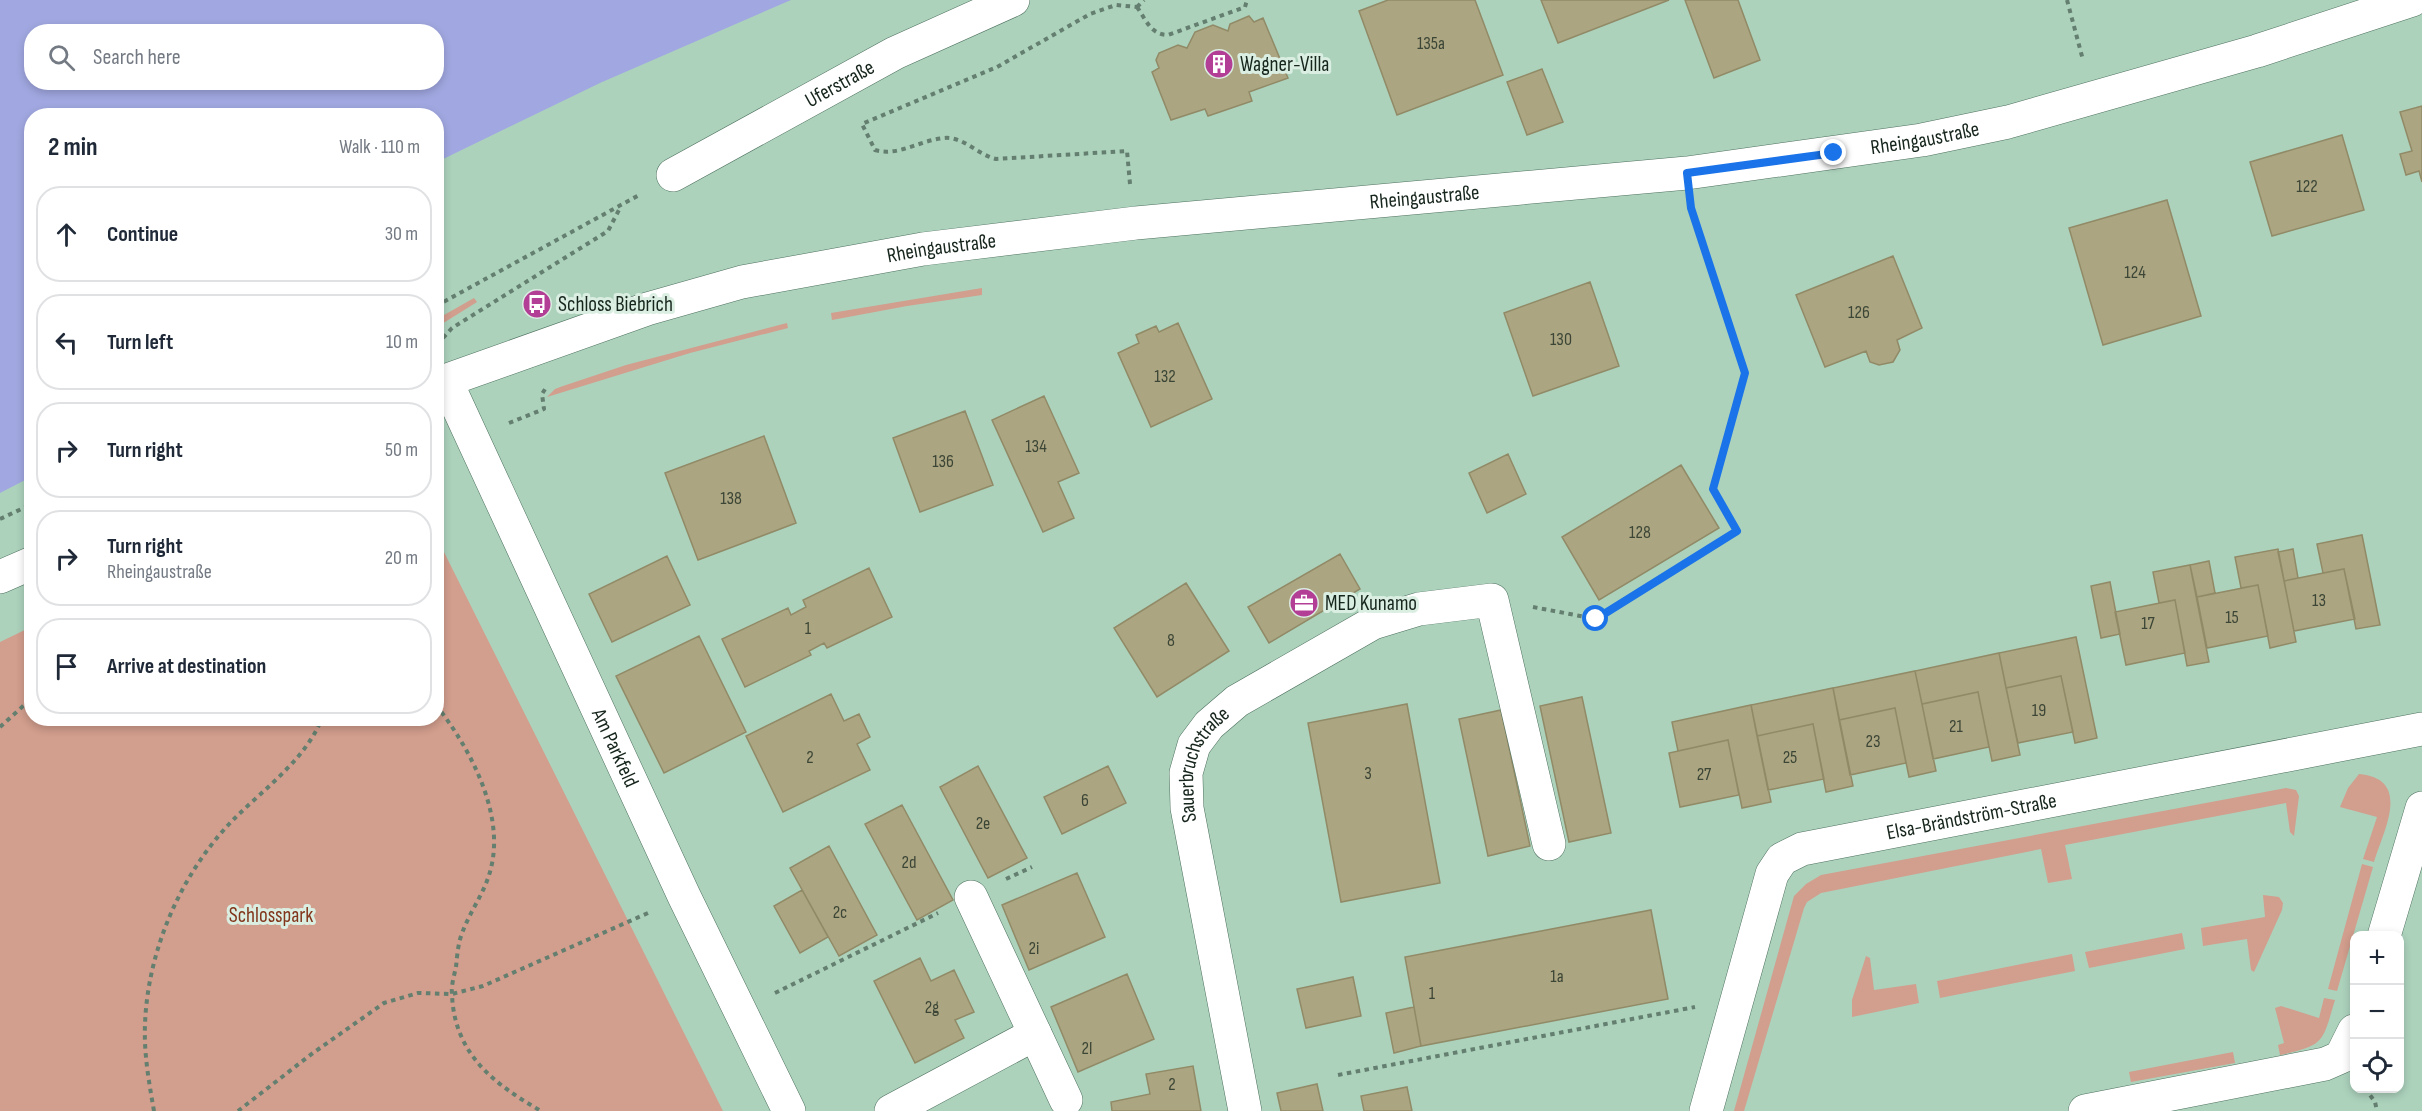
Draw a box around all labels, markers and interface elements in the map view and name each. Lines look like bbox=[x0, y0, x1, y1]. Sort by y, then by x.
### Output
search box bbox=[24, 24, 444, 90]
house number: 135a bbox=[1417, 33, 1445, 54]
icon: search bbox=[45, 41, 78, 74]
text: Search here bbox=[93, 44, 180, 71]
building icon: Wagner-Villa bbox=[1203, 48, 1235, 80]
place label: Wagner-Villa bbox=[1240, 52, 1329, 77]
street label: Uferstraße bbox=[801, 54, 878, 113]
street label: Rheingaustraße bbox=[1869, 116, 1982, 160]
text: 2 min bbox=[48, 132, 98, 163]
text: Walk · 110 m bbox=[339, 135, 420, 159]
route end bbox=[1820, 139, 1846, 165]
house number: 122 bbox=[2296, 176, 2318, 197]
street label: Rheingaustraße bbox=[1369, 179, 1480, 214]
icon: ahead bbox=[50, 218, 83, 251]
text: Continue bbox=[107, 221, 178, 248]
text: 30 m bbox=[385, 222, 418, 246]
street label: Rheingaustraße bbox=[885, 228, 997, 268]
house number: 124 bbox=[2124, 262, 2146, 283]
bus stop icon: Schloss Biebrich bbox=[521, 288, 553, 320]
place label: Schloss Biebrich bbox=[558, 292, 673, 317]
house number: 126 bbox=[1848, 302, 1870, 323]
icon: left bbox=[50, 326, 83, 359]
text: Turn left bbox=[107, 329, 173, 356]
house number: 130 bbox=[1550, 329, 1572, 350]
text: 10 m bbox=[386, 330, 418, 354]
house number: 132 bbox=[1154, 366, 1176, 387]
icon: right bbox=[50, 434, 83, 467]
house number: 134 bbox=[1025, 436, 1047, 457]
text: Turn right bbox=[107, 437, 183, 464]
text: 50 m bbox=[385, 438, 418, 462]
house number: 136 bbox=[932, 451, 954, 472]
house number: 138 bbox=[720, 488, 742, 509]
house number: 128 bbox=[1629, 522, 1651, 543]
text: Turn right bbox=[107, 533, 183, 560]
icon: right bbox=[50, 542, 83, 575]
text: 20 m bbox=[385, 546, 418, 570]
text: Rheingaustraße bbox=[107, 560, 212, 584]
office icon: MED Kunamo bbox=[1288, 587, 1320, 619]
house number: 13 bbox=[2312, 590, 2326, 611]
place label: MED Kunamo bbox=[1325, 591, 1417, 616]
route start bbox=[1582, 605, 1608, 631]
house number: 15 bbox=[2225, 607, 2239, 628]
house number: 17 bbox=[2141, 613, 2156, 634]
house number: 1 bbox=[805, 618, 812, 639]
house number: 8 bbox=[1167, 630, 1175, 651]
icon: arrive bbox=[50, 650, 83, 683]
text: Arrive at destination bbox=[107, 653, 266, 680]
house number: 19 bbox=[2032, 700, 2046, 721]
street label: Sauerbruchstraße bbox=[1174, 701, 1234, 825]
street label: Am Parkfeld bbox=[586, 704, 644, 791]
house number: 21 bbox=[1949, 716, 1964, 737]
house number: 23 bbox=[1866, 731, 1881, 752]
house number: 2 bbox=[806, 747, 814, 768]
house number: 25 bbox=[1783, 747, 1797, 768]
house number: 3 bbox=[1364, 763, 1372, 784]
house number: 27 bbox=[1697, 764, 1712, 785]
street label: Elsa-Brändström-Straße bbox=[1884, 788, 2059, 845]
house number: 6 bbox=[1081, 790, 1089, 811]
house number: 2e bbox=[976, 813, 990, 834]
house number: 2d bbox=[902, 852, 916, 873]
house number: 2c bbox=[833, 902, 847, 923]
park label: Schlosspark bbox=[229, 903, 313, 928]
map controls bbox=[2350, 931, 2404, 1093]
button: + bbox=[2350, 931, 2404, 985]
house number: 2i bbox=[1029, 938, 1039, 959]
house number: 1a bbox=[1550, 966, 1564, 987]
house number: 1 bbox=[1429, 983, 1436, 1004]
button: − bbox=[2350, 985, 2404, 1039]
house number: 2g bbox=[925, 997, 939, 1018]
house number: 2l bbox=[1082, 1038, 1092, 1059]
button: locate bbox=[2350, 1039, 2404, 1093]
house number: 2 bbox=[1168, 1074, 1176, 1095]

